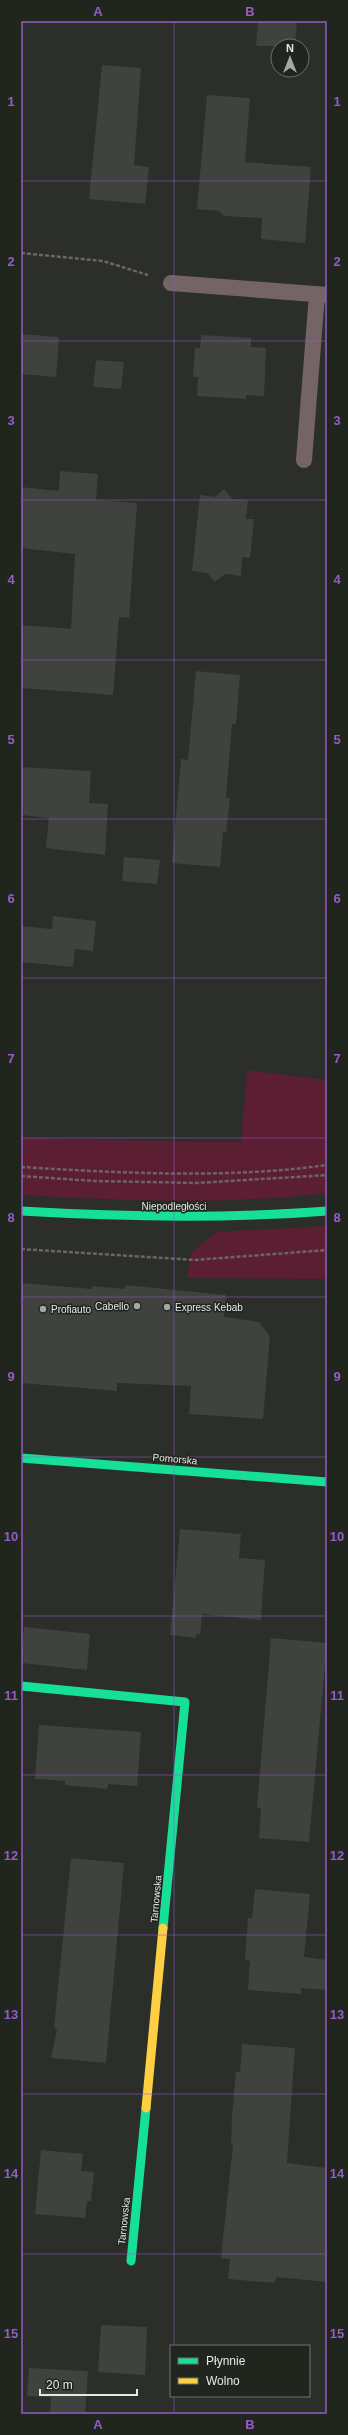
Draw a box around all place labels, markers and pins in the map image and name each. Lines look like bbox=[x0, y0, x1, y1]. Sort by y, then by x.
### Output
place label: Cabello bbox=[95, 1301, 129, 1312]
marker: Cabello bbox=[132, 1301, 142, 1311]
marker: Express Kebab bbox=[162, 1302, 172, 1312]
place label: Express Kebab bbox=[175, 1302, 243, 1313]
marker: Profiauto bbox=[38, 1304, 48, 1314]
place label: Profiauto bbox=[51, 1304, 91, 1315]

